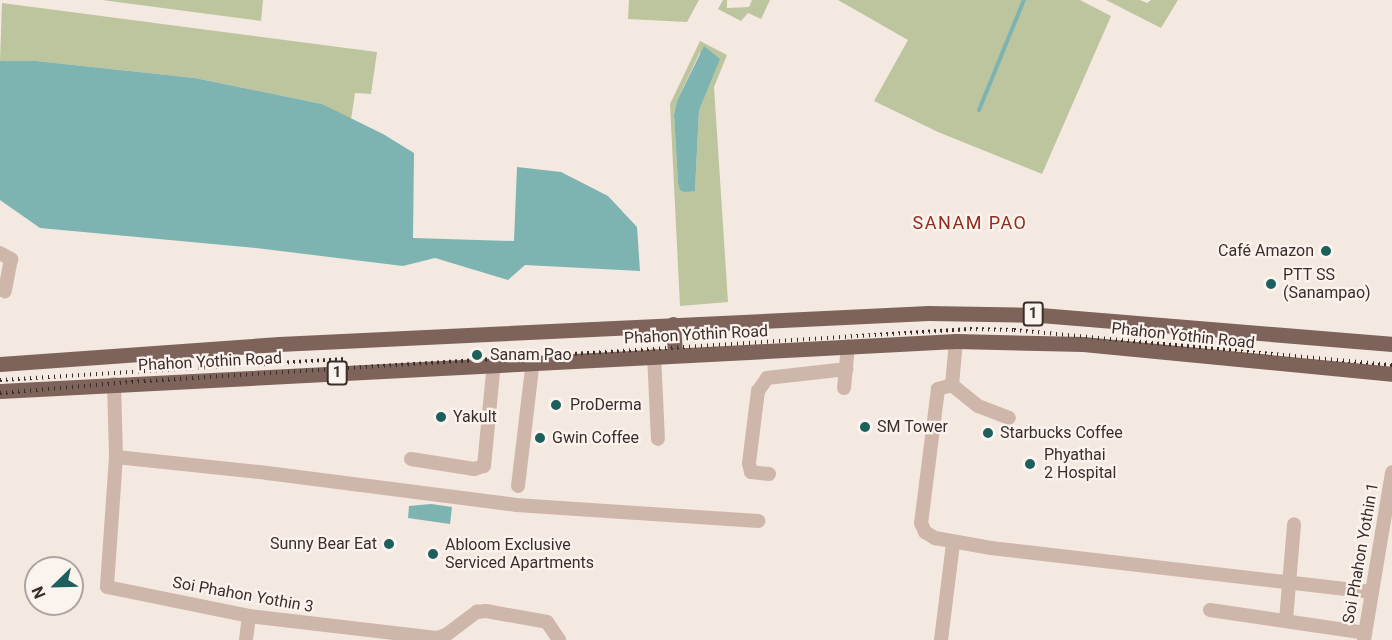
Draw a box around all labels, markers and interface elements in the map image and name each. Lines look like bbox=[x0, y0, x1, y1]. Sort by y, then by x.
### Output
district label: SANAM PAO bbox=[912, 212, 1028, 234]
place label: Café Amazon bbox=[1218, 241, 1314, 261]
marker: Café Amazon bbox=[1319, 244, 1333, 258]
place label: PTT SS (Sanampao) bbox=[1283, 265, 1371, 303]
marker: PTT SS (Sanampao) bbox=[1264, 277, 1278, 291]
road number: 1 bbox=[1022, 302, 1044, 326]
street label: Phahon Yothin Road bbox=[1110, 319, 1256, 353]
street label: Phahon Yothin Road bbox=[624, 322, 768, 348]
place label: Sanam Pao bbox=[490, 345, 572, 365]
marker: Sanam Pao bbox=[468, 346, 486, 364]
street label: Phahon Yothin Road bbox=[138, 349, 282, 375]
road number: 1 bbox=[326, 361, 348, 385]
place label: ProDerma bbox=[570, 395, 642, 415]
marker: ProDerma bbox=[547, 396, 565, 414]
place label: Yakult bbox=[453, 407, 497, 427]
marker: Yakult bbox=[434, 410, 448, 424]
place label: SM Tower bbox=[877, 417, 948, 437]
marker: SM Tower bbox=[858, 420, 872, 434]
place label: Starbucks Coffee bbox=[1000, 423, 1123, 443]
marker: Starbucks Coffee bbox=[981, 426, 995, 440]
place label: Gwin Coffee bbox=[552, 428, 639, 448]
marker: Gwin Coffee bbox=[533, 431, 547, 445]
place label: Phyathai 2 Hospital bbox=[1044, 445, 1116, 483]
marker: Phyathai 2 Hospital bbox=[1021, 455, 1039, 473]
street label: Soi Phahon Yothin 1 bbox=[1339, 481, 1383, 625]
place label: Sunny Bear Eat bbox=[270, 534, 377, 554]
place label: Abloom Exclusive Serviced Apartments bbox=[445, 535, 594, 573]
marker: Sunny Bear Eat bbox=[382, 537, 396, 551]
marker: Abloom Exclusive Serviced Apartments bbox=[426, 547, 440, 561]
north arrow bbox=[24, 556, 84, 616]
street label: Soi Phahon Yothin 3 bbox=[171, 573, 315, 617]
text: N bbox=[28, 584, 50, 601]

